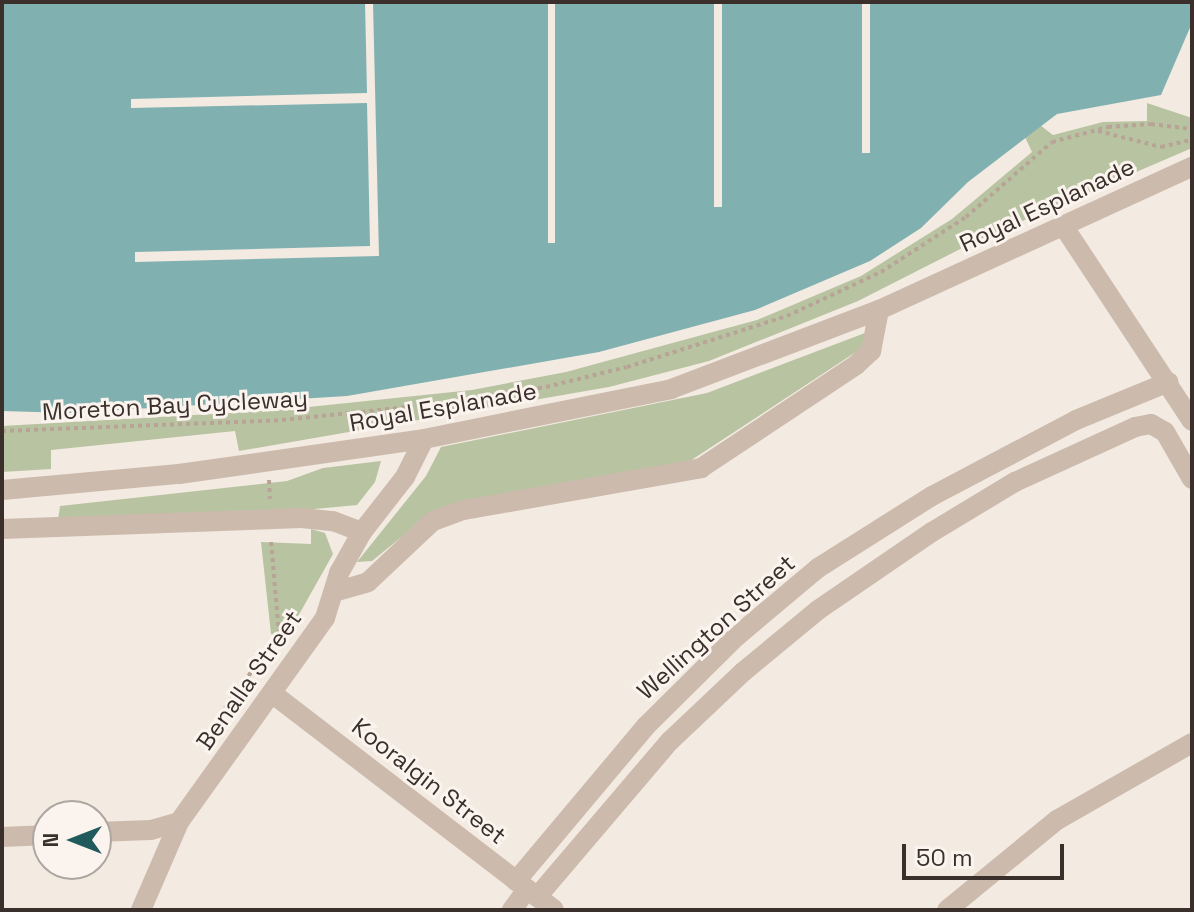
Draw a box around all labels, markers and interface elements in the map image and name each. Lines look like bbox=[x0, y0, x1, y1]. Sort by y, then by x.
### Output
street label: Royal Esplanade bbox=[955, 152, 1139, 258]
street label: Royal Esplanade bbox=[347, 376, 539, 438]
street label: Moreton Bay Cycleway bbox=[41, 384, 309, 426]
street label: Wellington Street bbox=[631, 549, 801, 705]
street label: Benalla Street bbox=[190, 605, 308, 755]
street label: Kooralgin Street bbox=[346, 712, 512, 850]
north arrow bbox=[32, 800, 112, 880]
scale bar bbox=[906, 828, 1068, 878]
text: N bbox=[36, 833, 64, 847]
text: 50 m bbox=[916, 842, 973, 873]

